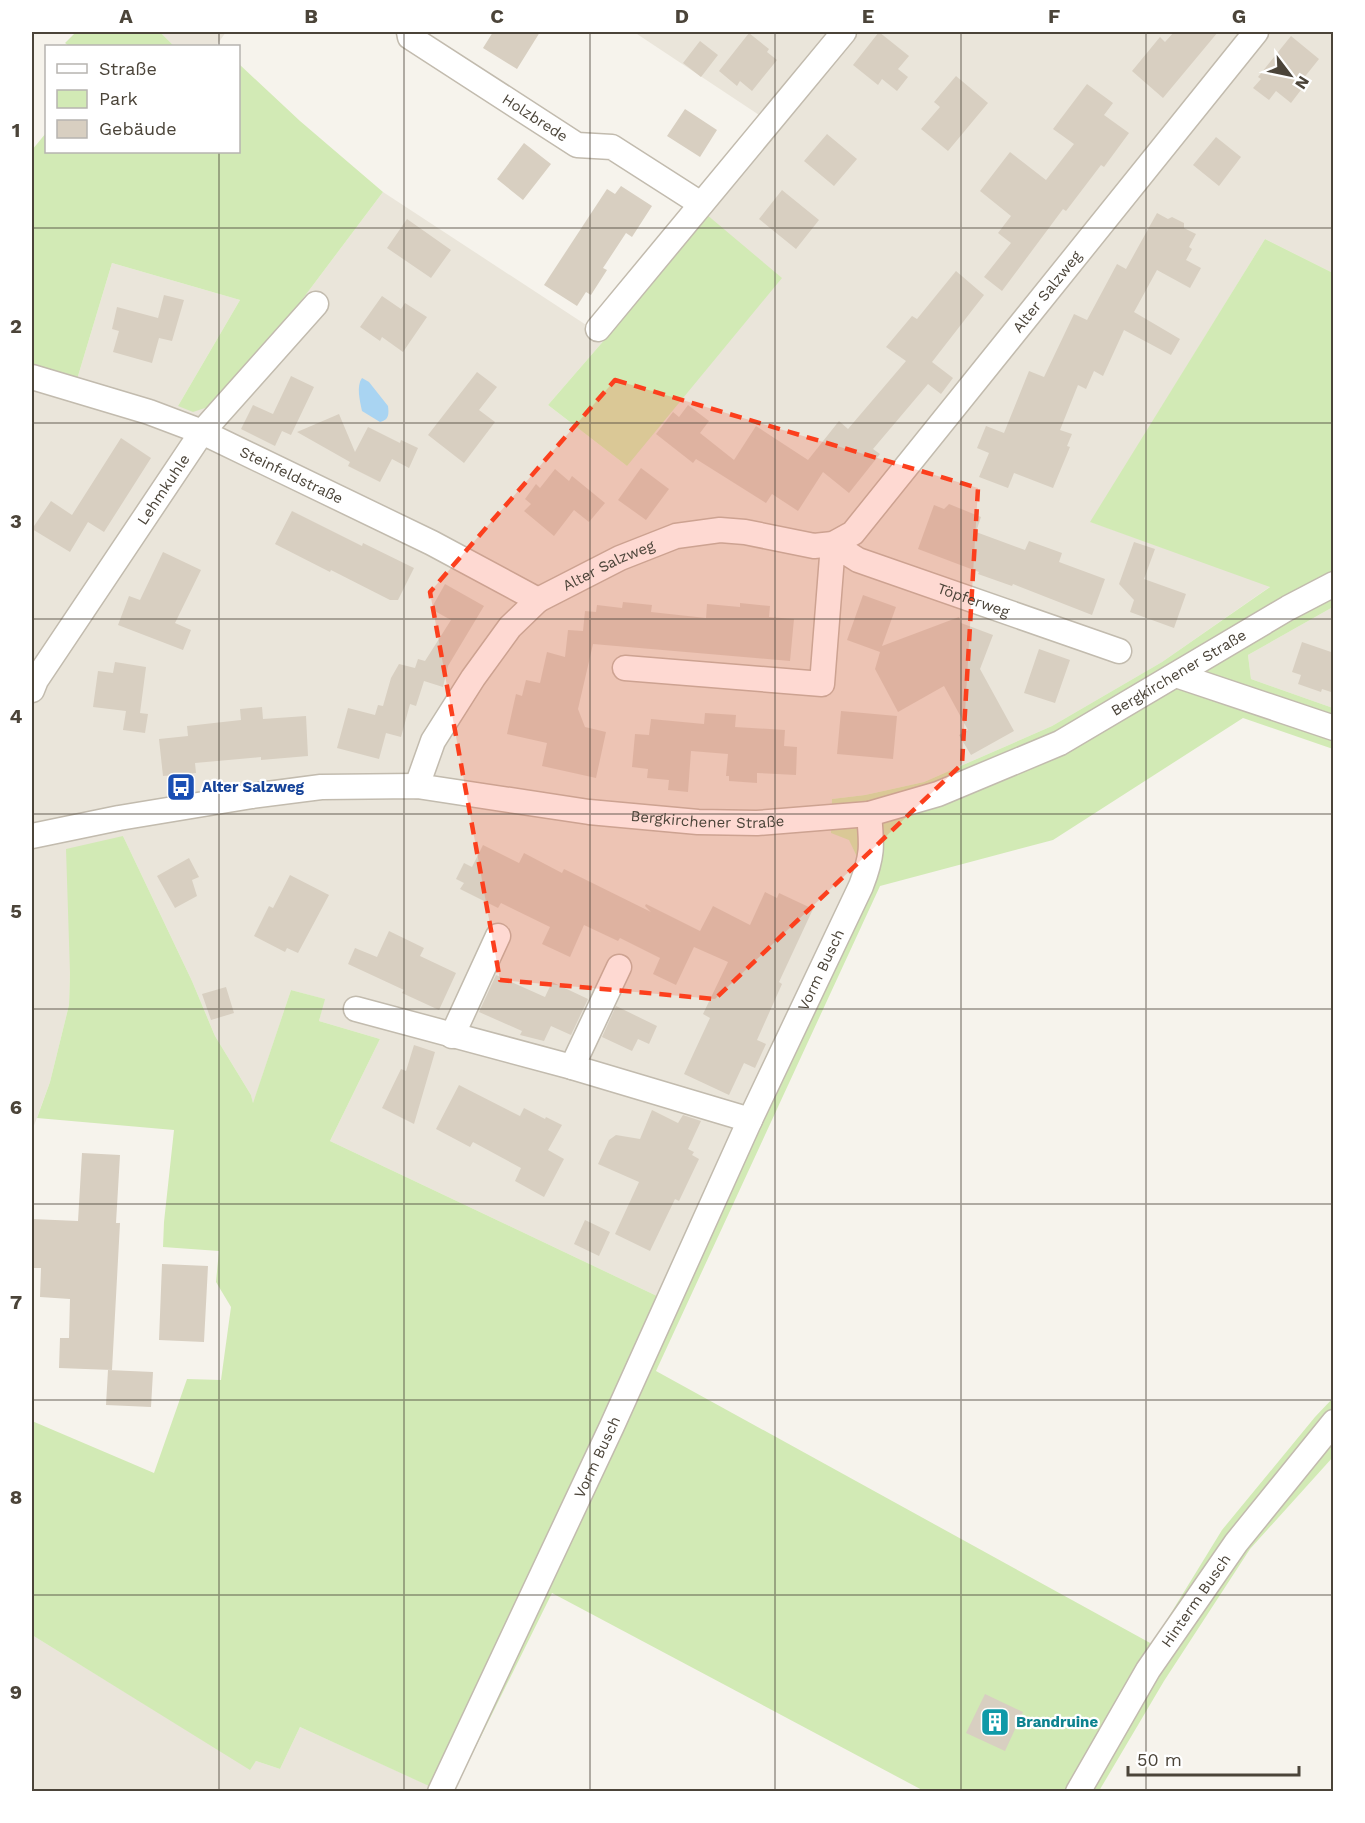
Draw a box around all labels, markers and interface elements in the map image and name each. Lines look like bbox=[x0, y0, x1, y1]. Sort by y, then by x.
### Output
text: A bbox=[119, 4, 133, 28]
text: B bbox=[304, 4, 318, 28]
text: C bbox=[490, 4, 504, 28]
text: D bbox=[675, 4, 689, 28]
text: E bbox=[862, 4, 874, 28]
text: F bbox=[1048, 4, 1060, 28]
text: G bbox=[1232, 4, 1246, 28]
legend bbox=[45, 45, 240, 153]
north arrow bbox=[1260, 45, 1320, 105]
text: Straße bbox=[99, 58, 157, 79]
text: N bbox=[1291, 73, 1313, 93]
text: Park bbox=[99, 88, 138, 109]
street label: Holzbrede bbox=[499, 90, 571, 146]
text: 1 bbox=[12, 118, 20, 142]
text: Gebäude bbox=[99, 118, 177, 139]
street label: Alter Salzweg bbox=[1009, 247, 1085, 336]
text: 2 bbox=[10, 314, 22, 338]
street label: Steinfeldstraße bbox=[237, 443, 346, 508]
street label: Lehmkuhle bbox=[133, 451, 194, 528]
text: 3 bbox=[10, 509, 22, 533]
street label: Alter Salzweg bbox=[560, 536, 657, 595]
street label: Töpferweg bbox=[935, 579, 1012, 621]
street label: Bergkirchener Straße bbox=[1108, 626, 1250, 720]
text: 4 bbox=[10, 704, 23, 728]
bus stop icon: Alter Salzweg bbox=[165, 771, 197, 803]
place label: Alter Salzweg bbox=[202, 778, 305, 796]
street label: Bergkirchener Straße bbox=[630, 807, 785, 832]
text: 5 bbox=[10, 899, 22, 923]
street label: Vorm Busch bbox=[794, 926, 848, 1014]
text: 6 bbox=[10, 1095, 22, 1119]
text: 7 bbox=[10, 1290, 22, 1314]
street label: Vorm Busch bbox=[570, 1413, 624, 1501]
text: 8 bbox=[10, 1485, 22, 1509]
street label: Hinterm Busch bbox=[1157, 1551, 1235, 1651]
text: 9 bbox=[10, 1680, 22, 1704]
building icon: Brandruine bbox=[979, 1706, 1011, 1738]
place label: Brandruine bbox=[1016, 1713, 1098, 1731]
scale bar bbox=[1128, 1739, 1299, 1777]
text: 50 m bbox=[1137, 1749, 1182, 1770]

